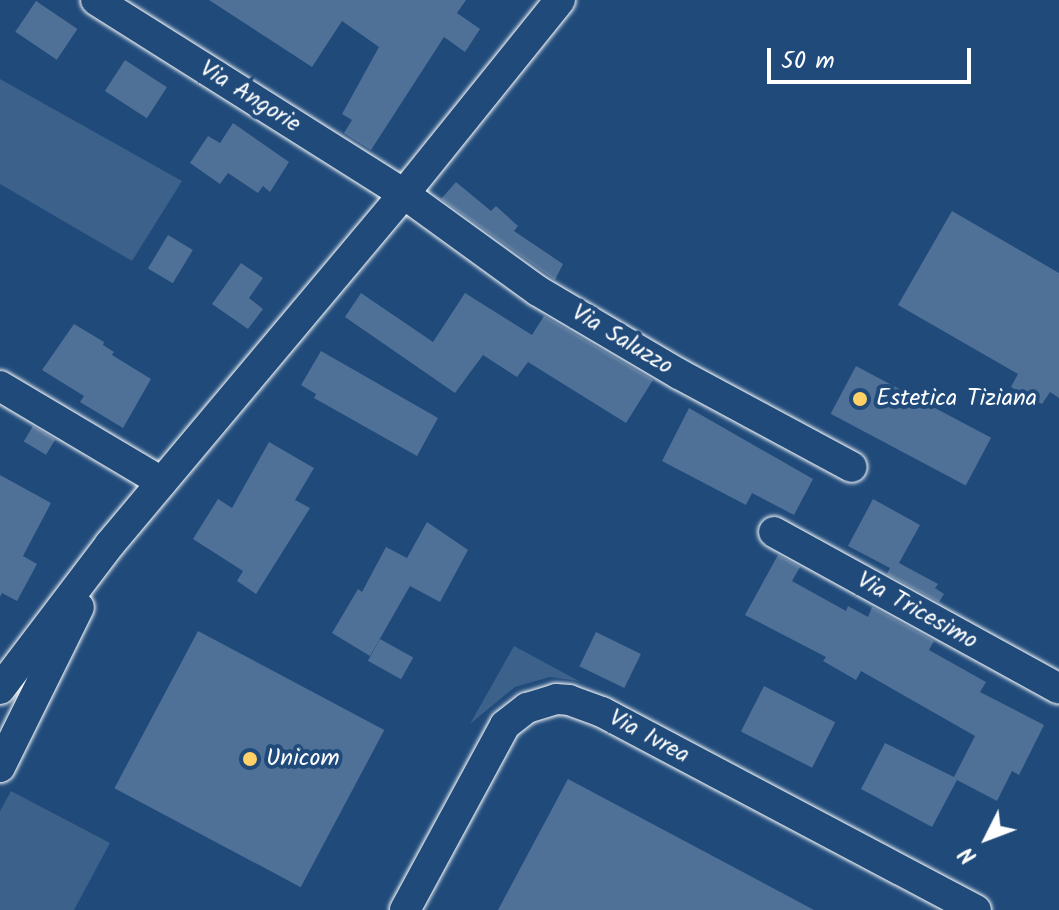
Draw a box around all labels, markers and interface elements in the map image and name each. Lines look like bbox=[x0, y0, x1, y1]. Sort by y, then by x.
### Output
scale bar bbox=[771, 32, 975, 82]
text: 50 m bbox=[781, 42, 835, 81]
street label: Via Angorie bbox=[194, 55, 306, 139]
street label: Via Saluzzo bbox=[566, 299, 678, 381]
place label: Estetica Tiziana bbox=[876, 385, 1037, 413]
marker: Estetica Tiziana bbox=[851, 390, 869, 408]
street label: Via Tricesimo bbox=[852, 566, 982, 656]
street label: Via Ivrea bbox=[604, 704, 694, 770]
place label: Unicom bbox=[266, 745, 340, 773]
marker: Unicom bbox=[241, 750, 259, 768]
north arrow bbox=[947, 798, 1027, 878]
text: N bbox=[951, 838, 986, 871]

